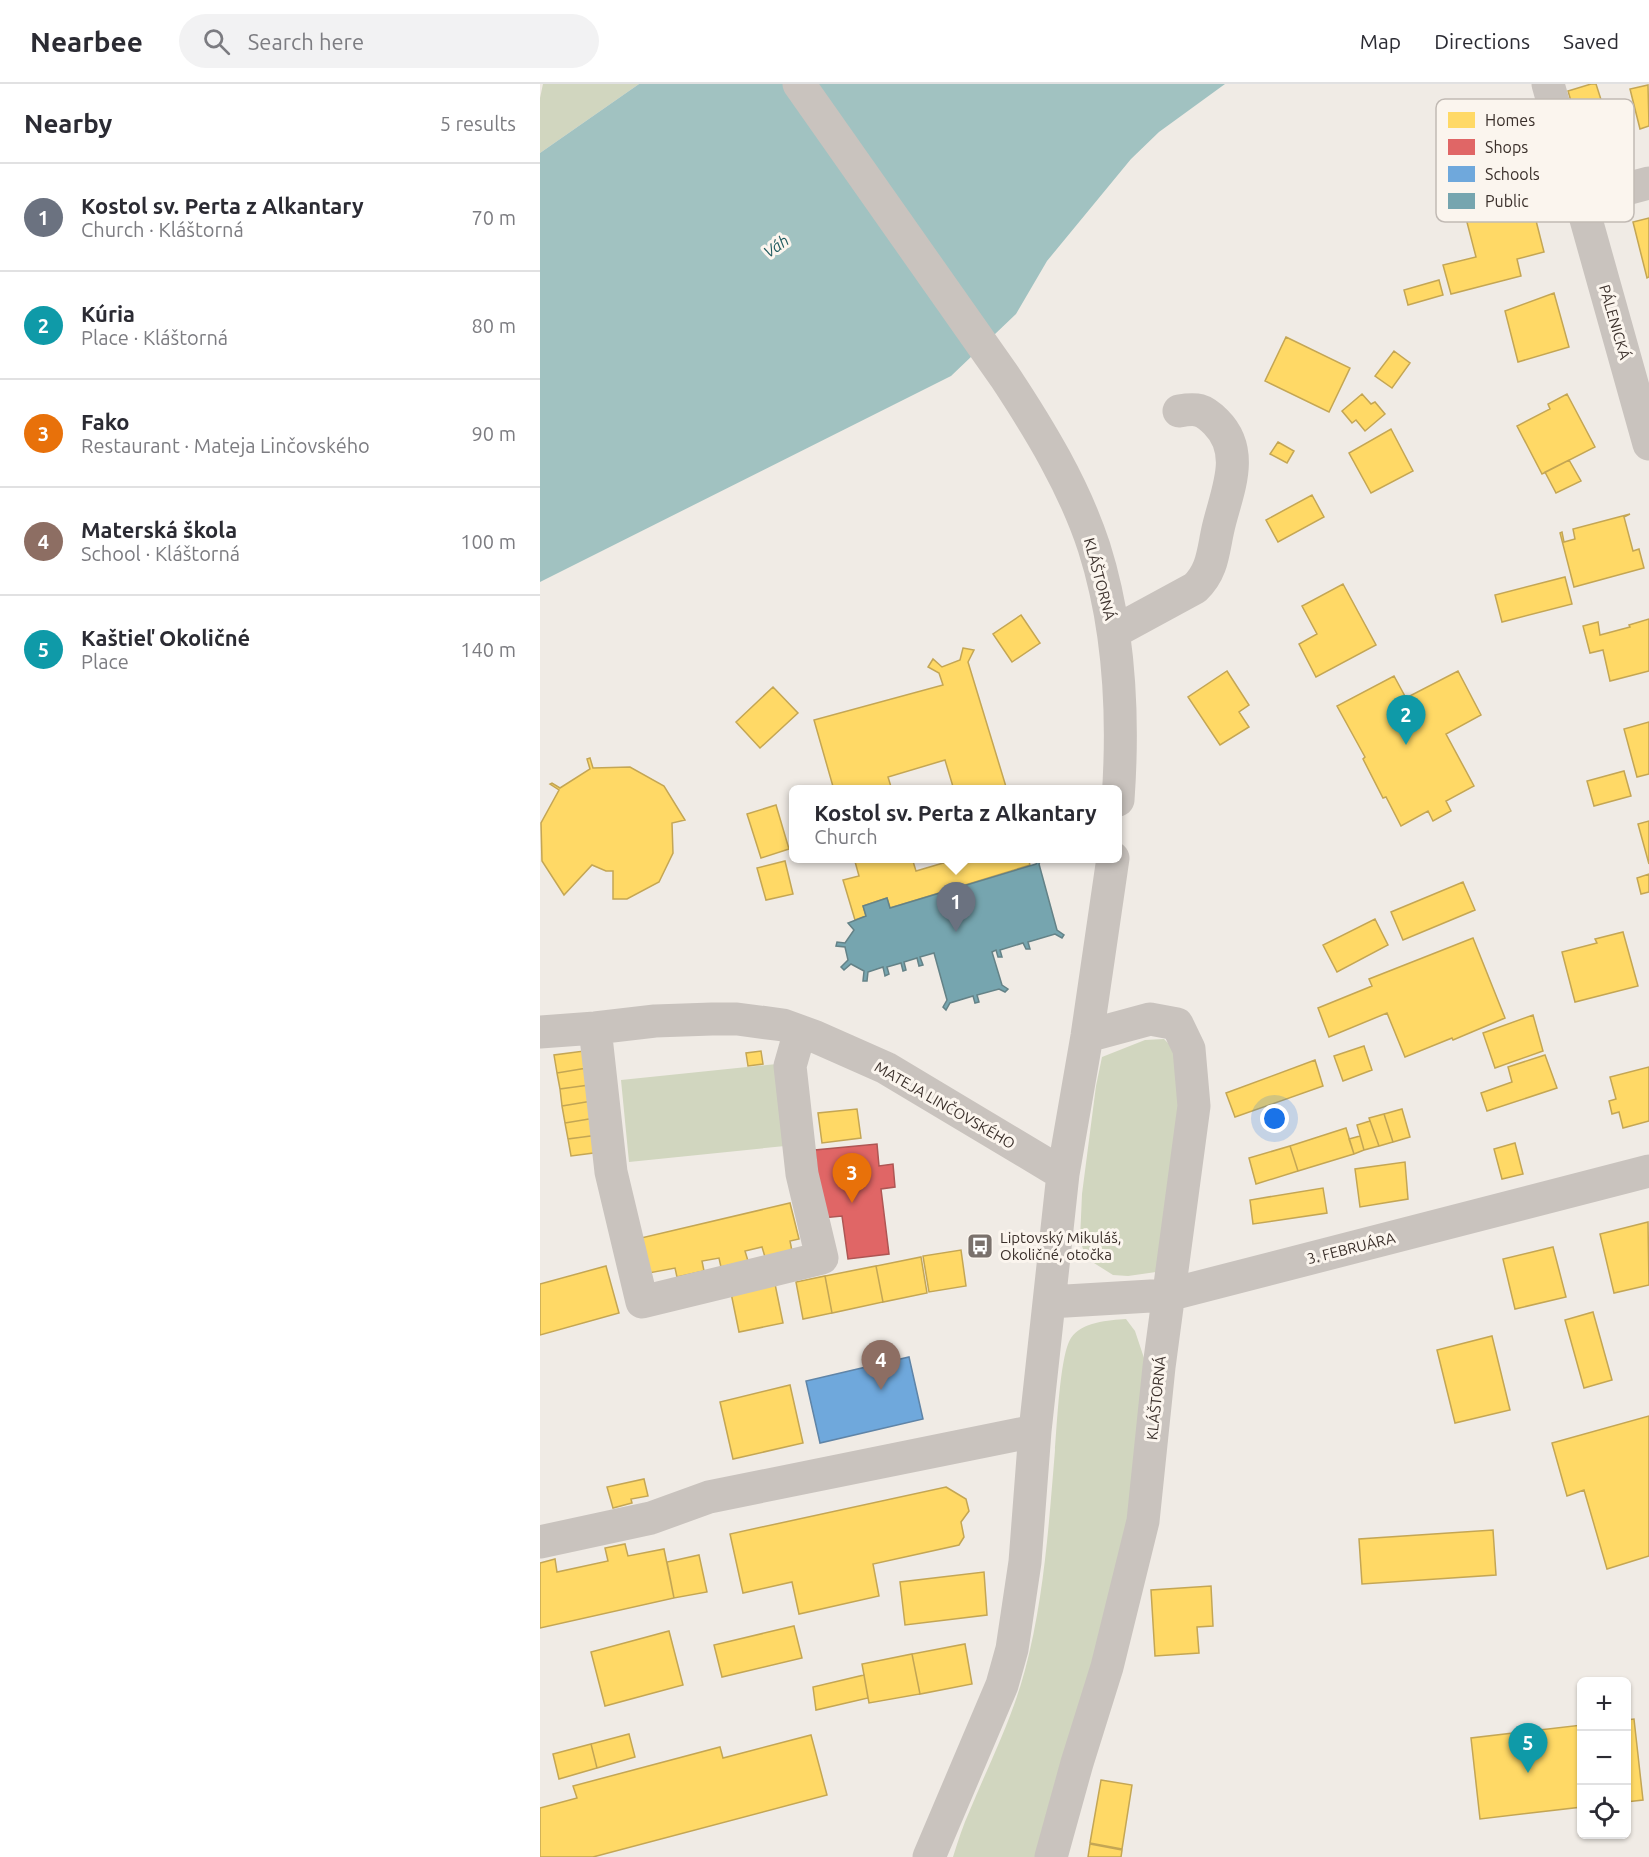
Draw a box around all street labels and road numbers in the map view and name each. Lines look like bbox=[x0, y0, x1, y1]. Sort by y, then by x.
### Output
street label: PÁLENICKÁ bbox=[1596, 283, 1634, 362]
street label: KLÁŠTORNÁ bbox=[1081, 536, 1119, 622]
street label: MATEJA LINČOVSKÉHO bbox=[872, 1058, 1018, 1152]
street label: 3. FEBRUÁRA bbox=[1305, 1229, 1397, 1267]
street label: KLÁŠTORNÁ bbox=[1143, 1355, 1169, 1441]

